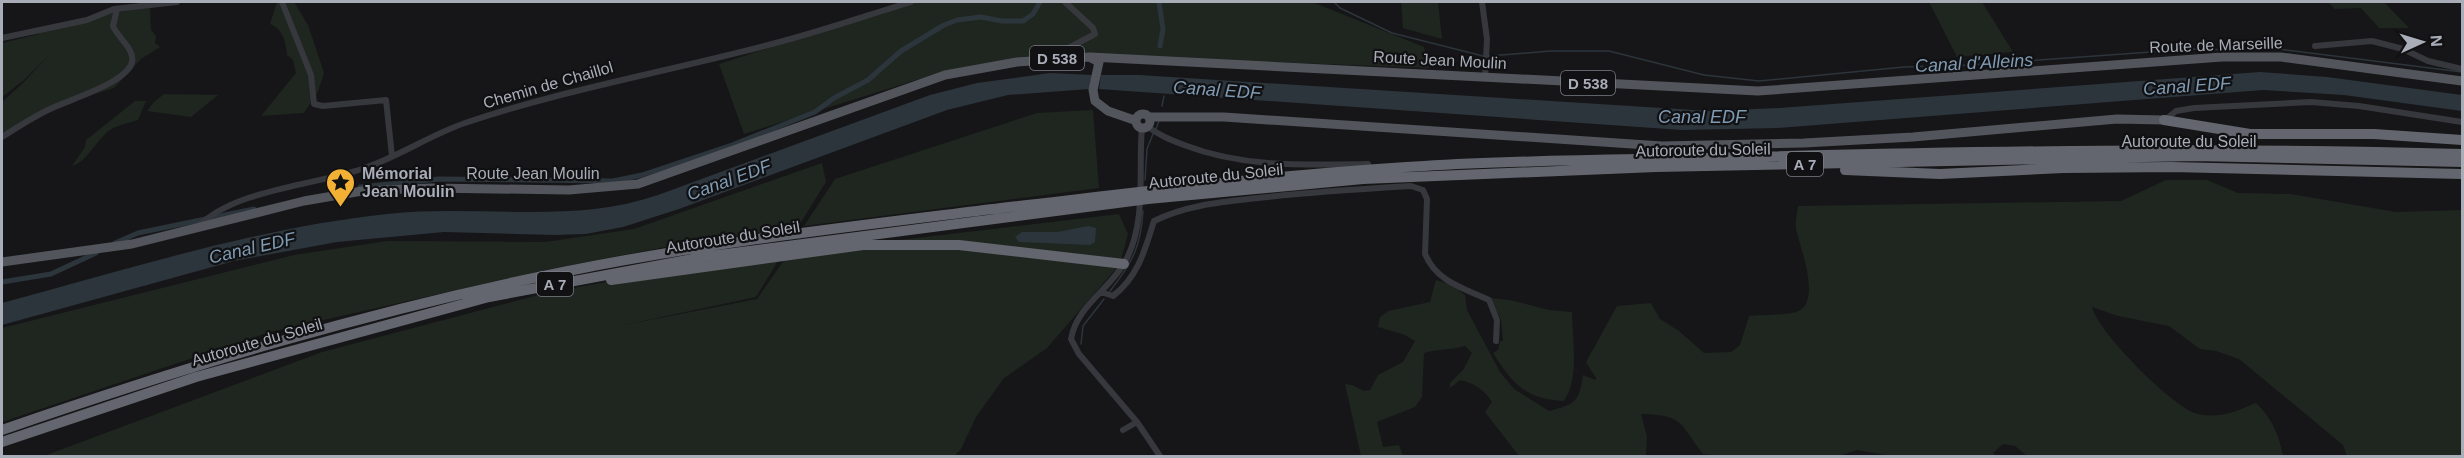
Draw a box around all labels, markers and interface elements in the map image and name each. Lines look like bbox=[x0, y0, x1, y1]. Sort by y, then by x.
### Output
north arrow bbox=[2392, 12, 2452, 72]
street label: Route de Marseille bbox=[2149, 34, 2283, 56]
text: N bbox=[2428, 35, 2445, 47]
road number: D 538 bbox=[1030, 46, 1084, 70]
street label: Route Jean Moulin bbox=[1373, 48, 1507, 72]
water label: Canal d'Alleins bbox=[1914, 50, 2034, 76]
street label: Chemin de Chaillol bbox=[481, 58, 615, 112]
road number: D 538 bbox=[1561, 71, 1615, 95]
water label: Canal EDF bbox=[2142, 73, 2233, 99]
water label: Canal EDF bbox=[1172, 77, 1263, 103]
water label: Canal EDF bbox=[1658, 107, 1747, 127]
street label: Autoroute du Soleil bbox=[2121, 133, 2257, 150]
street label: Autoroute du Soleil bbox=[1635, 140, 1771, 160]
road number: A 7 bbox=[1787, 152, 1823, 176]
water label: Canal EDF bbox=[684, 155, 775, 204]
street label: Autoroute du Soleil bbox=[1148, 160, 1284, 192]
place label: Mémorial Jean Moulin bbox=[362, 165, 454, 200]
street label: Route Jean Moulin bbox=[466, 165, 600, 182]
place icon: Mémorial Jean Moulin bbox=[325, 166, 357, 208]
street label: Autoroute du Soleil bbox=[665, 218, 801, 256]
water label: Canal EDF bbox=[207, 228, 298, 268]
road number: A 7 bbox=[537, 272, 573, 296]
street label: Autoroute du Soleil bbox=[190, 315, 324, 369]

